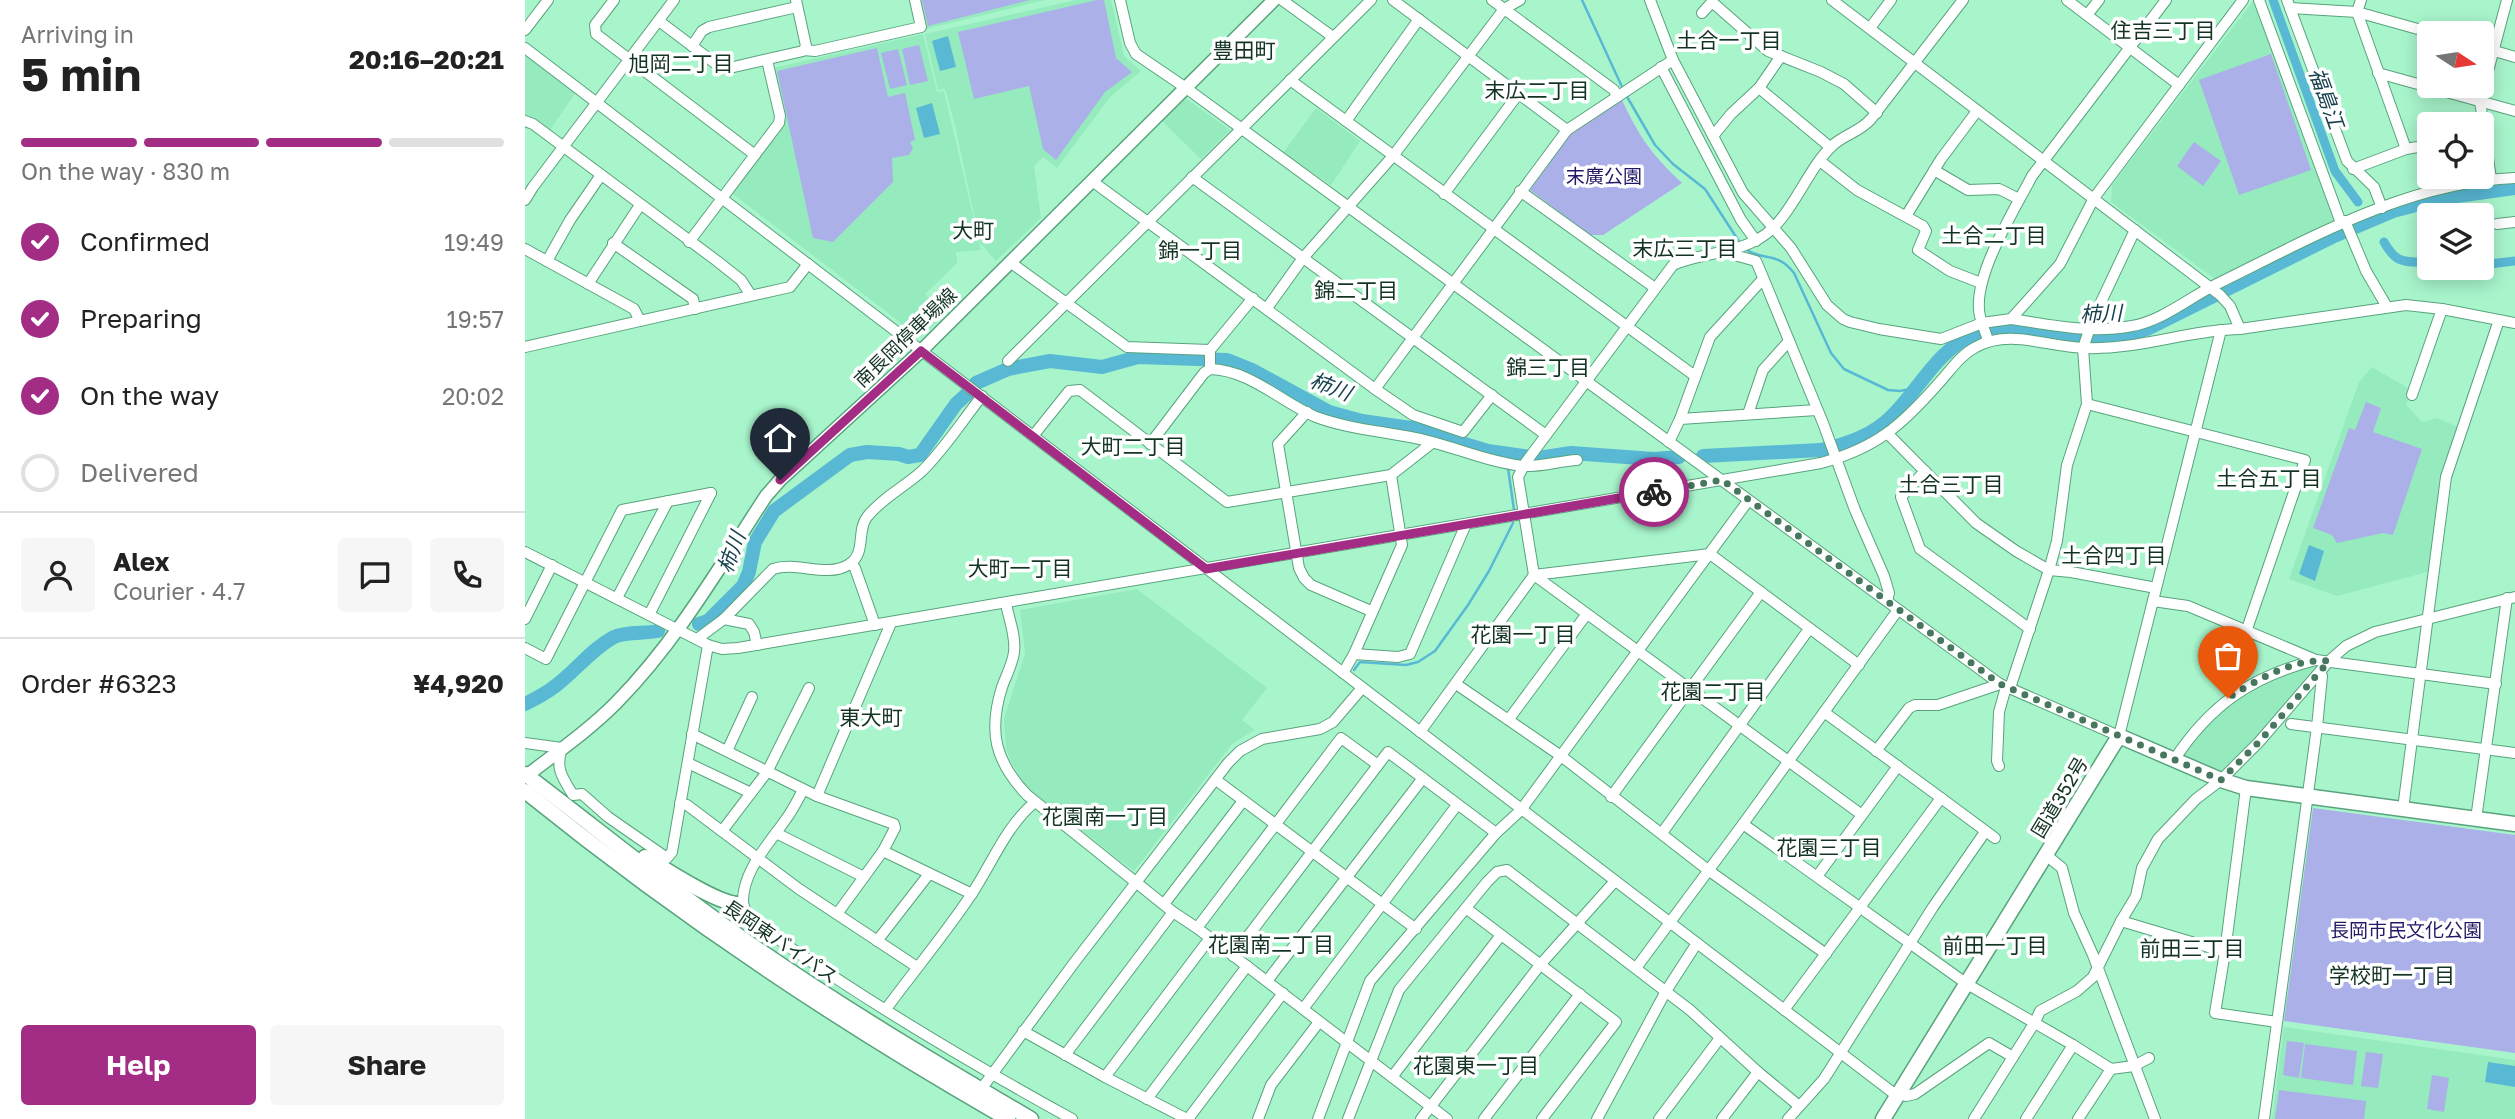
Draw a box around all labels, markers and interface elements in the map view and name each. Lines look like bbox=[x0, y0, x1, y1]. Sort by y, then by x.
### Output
district label: 住吉三丁目 bbox=[2111, 17, 2216, 43]
text: Arriving in bbox=[21, 20, 134, 48]
north arrow bbox=[2417, 21, 2494, 98]
map controls bbox=[2417, 21, 2494, 280]
district label: 土合一丁目 bbox=[1677, 27, 1782, 53]
district label: 豊田町 bbox=[1213, 37, 1276, 63]
text: 20:16–20:21 bbox=[349, 44, 504, 75]
text: 5 min bbox=[21, 46, 141, 101]
district label: 旭岡二丁目 bbox=[629, 50, 734, 76]
water label: 福島江 bbox=[2304, 64, 2351, 134]
district label: 末広二丁目 bbox=[1485, 77, 1590, 103]
button: locate bbox=[2417, 112, 2494, 189]
text: On the way · 830 m bbox=[21, 157, 230, 185]
park label: 末廣公園 bbox=[1566, 164, 1642, 187]
button: layers bbox=[2417, 203, 2494, 280]
district label: 大町 bbox=[952, 217, 994, 243]
district label: 土合二丁目 bbox=[1942, 222, 2047, 248]
icon: check bbox=[21, 223, 59, 261]
text: Confirmed bbox=[80, 226, 210, 257]
text: 19:49 bbox=[444, 228, 504, 256]
district label: 末広三丁目 bbox=[1633, 235, 1738, 261]
district label: 錦一丁目 bbox=[1158, 237, 1242, 263]
district label: 錦二丁目 bbox=[1314, 277, 1398, 303]
street label: 南長岡停車場線 bbox=[849, 283, 961, 391]
water label: 柿川 bbox=[2080, 299, 2124, 327]
icon: check bbox=[21, 300, 59, 338]
text: Preparing bbox=[80, 303, 202, 334]
text: 19:57 bbox=[447, 305, 504, 333]
district label: 錦三丁目 bbox=[1506, 354, 1590, 380]
water label: 柿川 bbox=[1307, 366, 1357, 406]
icon: check bbox=[21, 377, 59, 415]
text: On the way bbox=[80, 380, 219, 411]
text: 20:02 bbox=[442, 382, 504, 410]
pin bbox=[750, 408, 810, 480]
icon: home bbox=[761, 419, 799, 457]
district label: 大町二丁目 bbox=[1081, 433, 1186, 459]
text: Delivered bbox=[80, 457, 199, 488]
courier bbox=[1619, 457, 1689, 527]
district label: 土合五丁目 bbox=[2217, 465, 2322, 491]
district label: 土合三丁目 bbox=[1899, 471, 2004, 497]
icon: bike bbox=[1635, 473, 1673, 511]
water label: 柿川 bbox=[712, 526, 751, 576]
button: person bbox=[21, 538, 95, 612]
button: chat bbox=[338, 538, 412, 612]
button: phone bbox=[430, 538, 504, 612]
district label: 土合四丁目 bbox=[2062, 542, 2167, 568]
text: Alex bbox=[113, 546, 170, 577]
district label: 大町一丁目 bbox=[968, 555, 1073, 581]
text: Courier · 4.7 bbox=[113, 577, 245, 605]
district label: 花園一丁目 bbox=[1471, 621, 1576, 647]
pin bbox=[2198, 626, 2258, 698]
icon: bag bbox=[2209, 637, 2247, 675]
text: Order #6323 bbox=[21, 668, 177, 699]
text: ¥4,920 bbox=[413, 668, 504, 699]
district label: 花園二丁目 bbox=[1661, 678, 1766, 704]
district label: 東大町 bbox=[840, 704, 903, 730]
street label: 国道352号 bbox=[2026, 752, 2092, 842]
district label: 花園南一丁目 bbox=[1042, 803, 1168, 829]
district label: 花園三丁目 bbox=[1777, 834, 1882, 860]
street label: 長岡東バイパス bbox=[720, 894, 842, 988]
park label: 長岡市民文化公園 bbox=[2330, 918, 2482, 941]
district label: 花園南二丁目 bbox=[1208, 931, 1334, 957]
district label: 前田一丁目 bbox=[1943, 932, 2048, 958]
district label: 前田三丁目 bbox=[2140, 935, 2245, 961]
district label: 学校町一丁目 bbox=[2329, 962, 2455, 988]
button: Help bbox=[21, 1025, 256, 1105]
button: Share bbox=[270, 1025, 504, 1105]
district label: 花園東一丁目 bbox=[1413, 1052, 1539, 1078]

